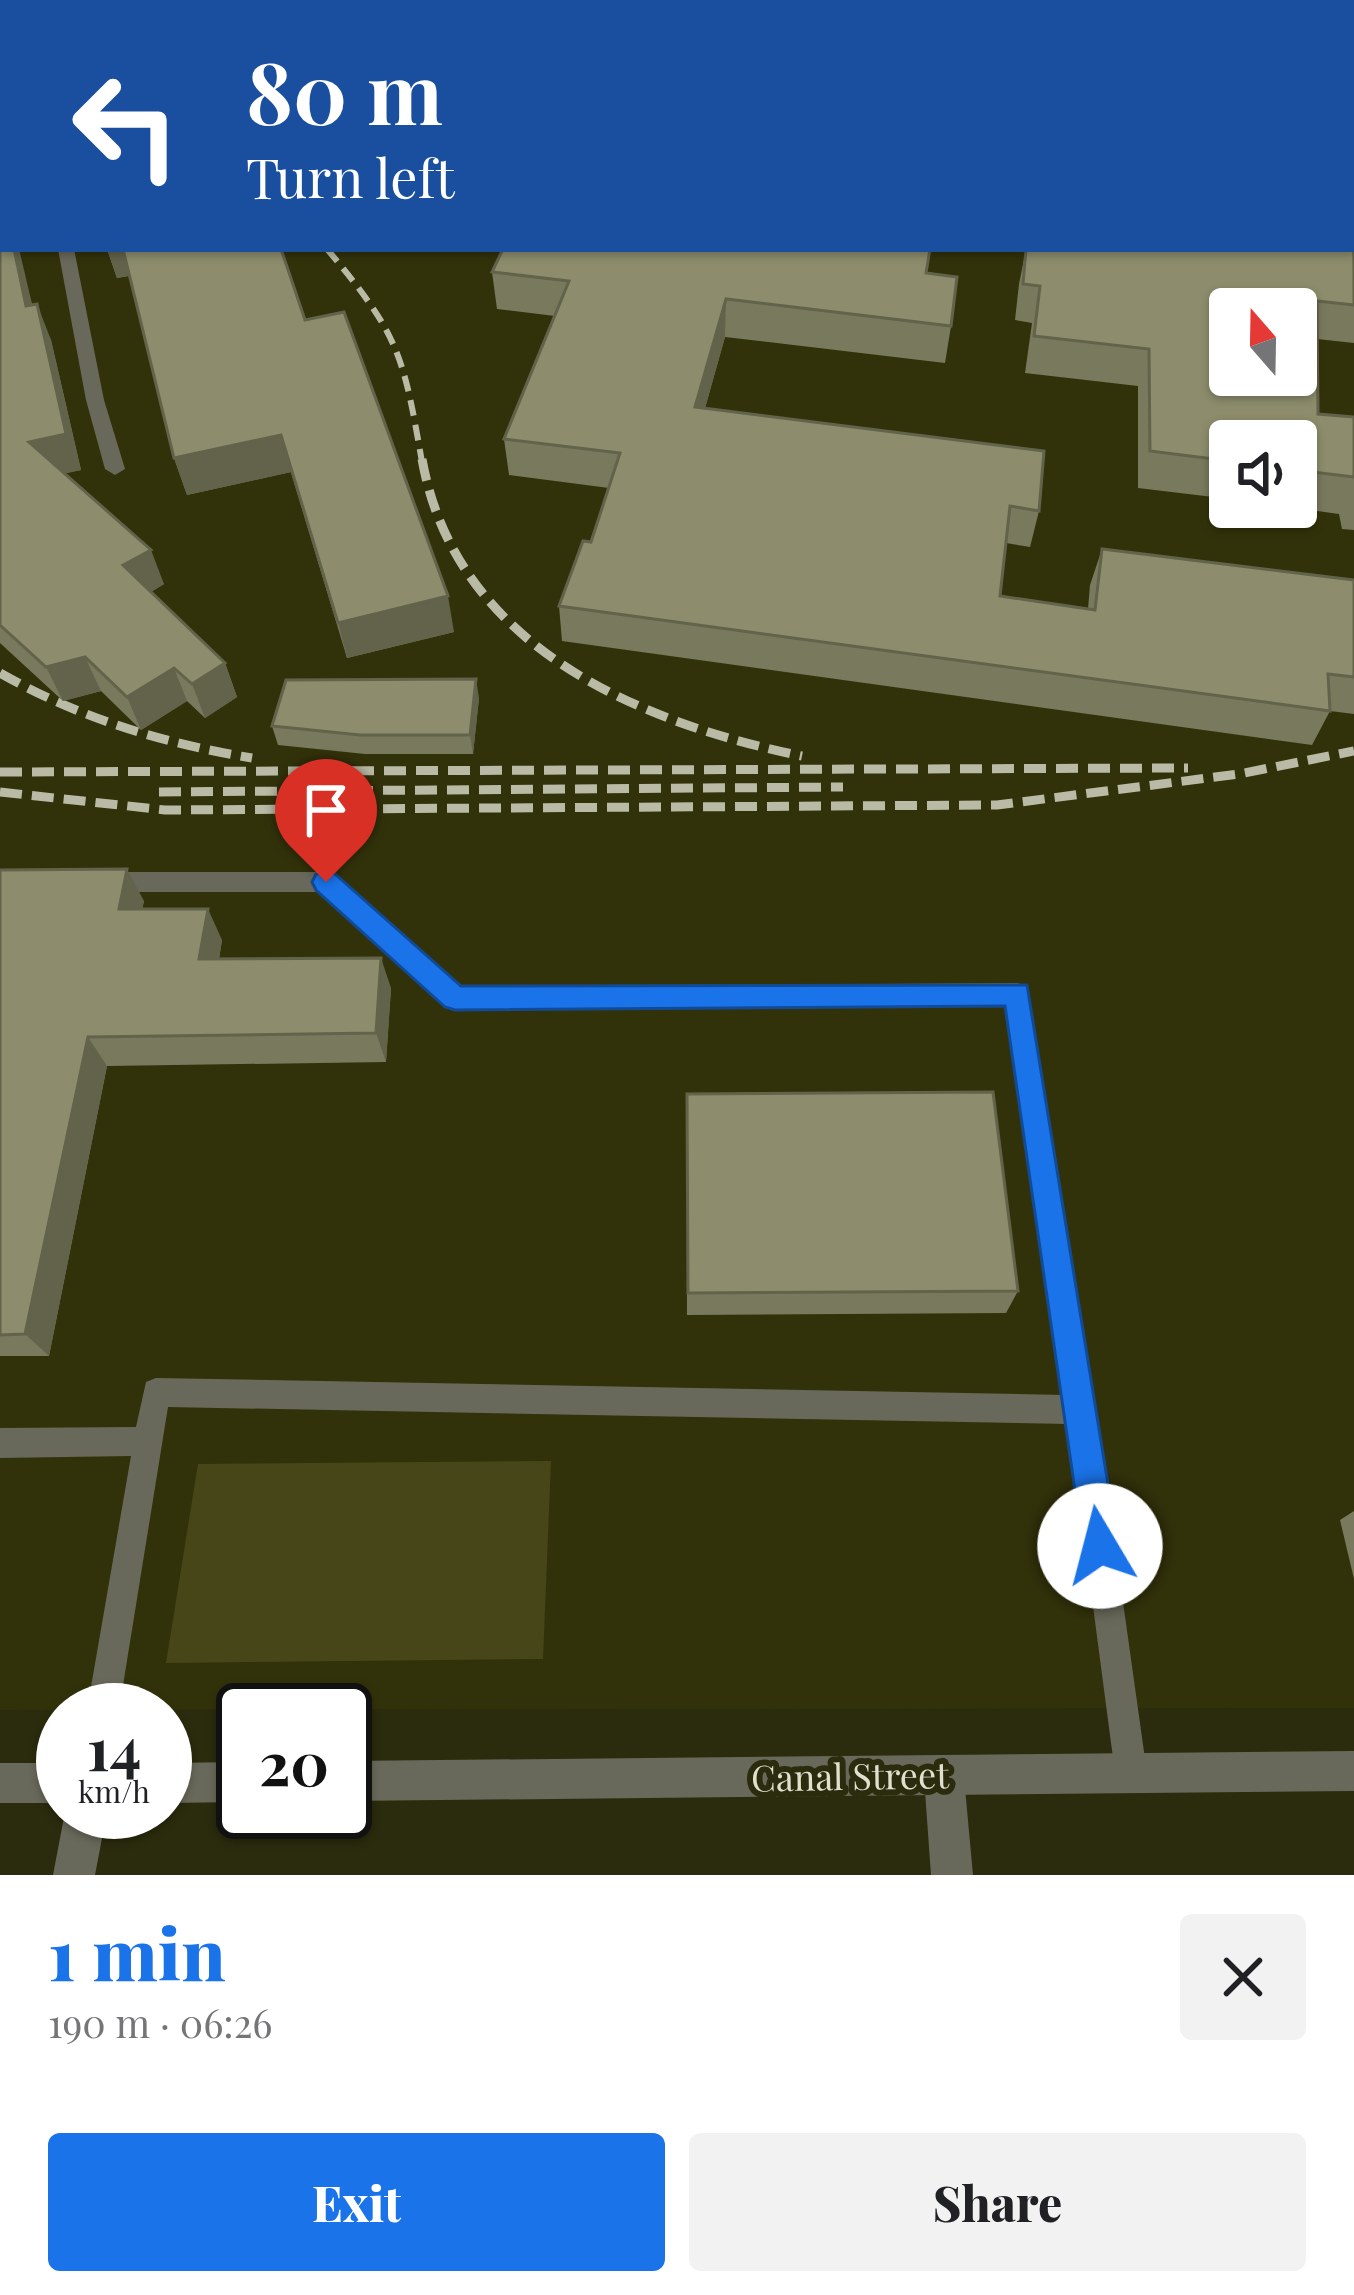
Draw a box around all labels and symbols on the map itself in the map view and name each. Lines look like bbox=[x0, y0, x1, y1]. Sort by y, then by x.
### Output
north arrow bbox=[1209, 288, 1317, 396]
pin bbox=[275, 759, 377, 882]
position arrow bbox=[1037, 1483, 1163, 1609]
speed limit sign: 20 bbox=[216, 1683, 372, 1839]
street label: Canal Street bbox=[751, 1749, 951, 1801]

